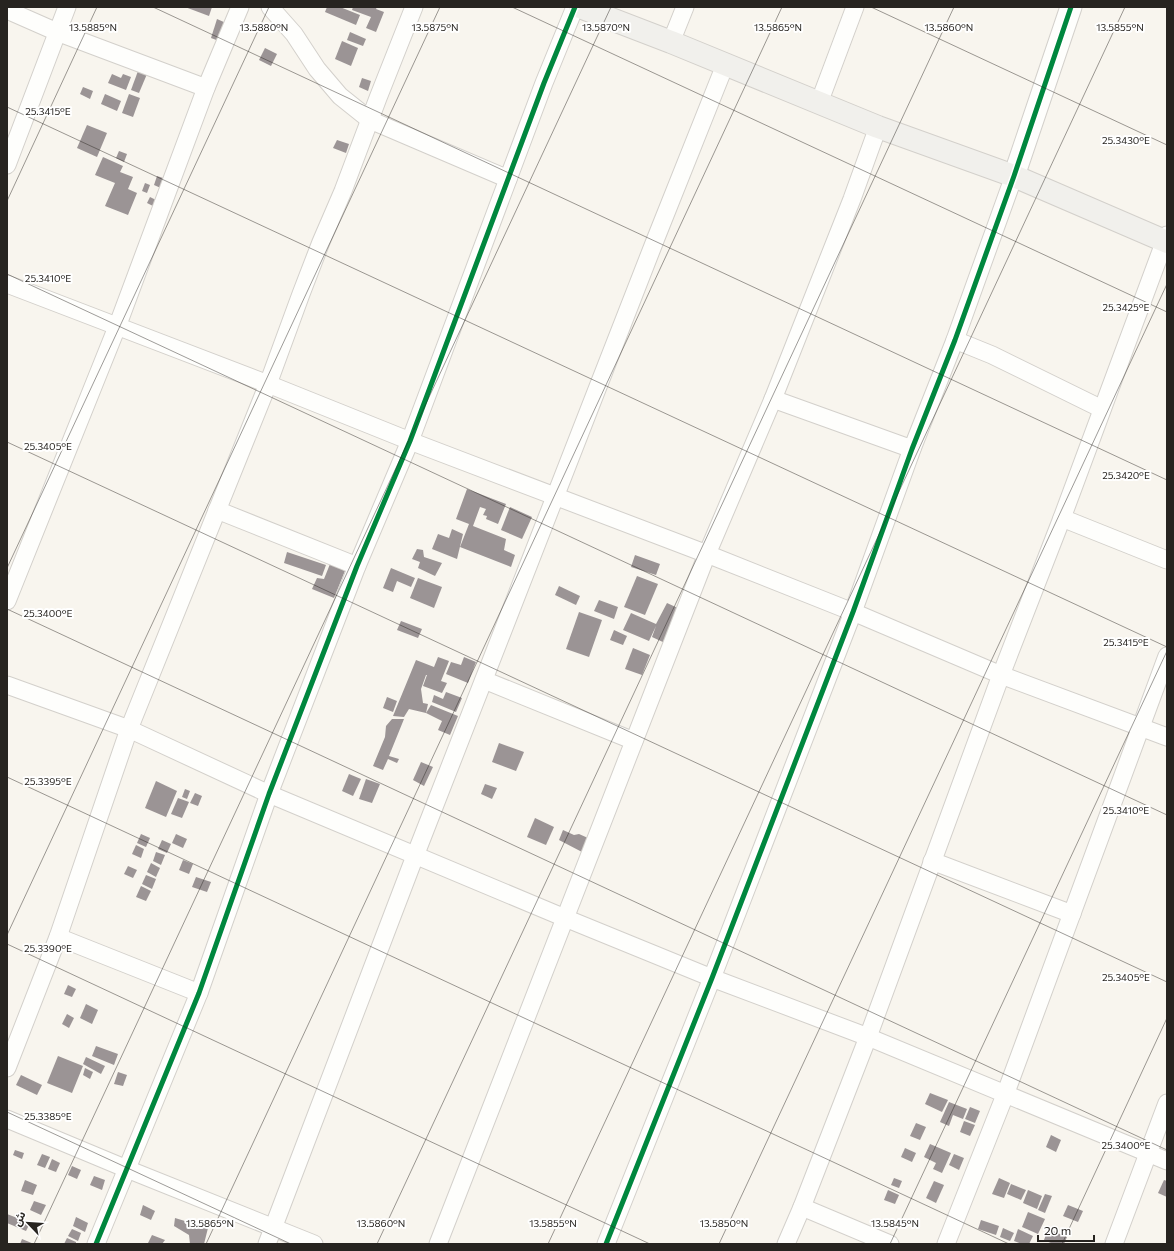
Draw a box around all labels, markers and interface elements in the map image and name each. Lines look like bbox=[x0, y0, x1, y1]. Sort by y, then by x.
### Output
text: 13.5885°N bbox=[69, 21, 117, 33]
text: 13.5880°N bbox=[240, 21, 288, 33]
text: 13.5875°N bbox=[411, 21, 459, 33]
text: 13.5870°N bbox=[582, 21, 630, 33]
text: 13.5865°N bbox=[754, 21, 802, 33]
text: 13.5860°N bbox=[925, 21, 973, 33]
text: 13.5855°N bbox=[1096, 21, 1144, 33]
text: 25.3415°E bbox=[25, 105, 71, 117]
text: 25.3430°E bbox=[1102, 134, 1150, 146]
text: 25.3410°E bbox=[25, 272, 71, 284]
text: 25.3425°E bbox=[1103, 301, 1150, 313]
text: 25.3405°E bbox=[24, 440, 72, 452]
text: 25.3420°E bbox=[1102, 469, 1150, 481]
text: 25.3400°E bbox=[24, 607, 72, 619]
text: 25.3415°E bbox=[1103, 636, 1149, 648]
text: 25.3395°E bbox=[24, 775, 72, 787]
text: 25.3410°E bbox=[1103, 804, 1149, 816]
text: 25.3390°E bbox=[24, 942, 72, 954]
text: 25.3405°E bbox=[1102, 971, 1150, 983]
text: 25.3385°E bbox=[24, 1110, 72, 1122]
text: 25.3400°E bbox=[1102, 1139, 1150, 1151]
north arrow bbox=[8, 1203, 48, 1243]
text: ش bbox=[9, 1209, 28, 1229]
text: 13.5865°N bbox=[186, 1217, 234, 1229]
text: 13.5860°N bbox=[357, 1217, 405, 1229]
text: 13.5855°N bbox=[529, 1217, 577, 1229]
text: 13.5850°N bbox=[700, 1217, 748, 1229]
text: 13.5845°N bbox=[871, 1217, 919, 1229]
scale bar bbox=[1038, 1217, 1094, 1243]
text: 20 m bbox=[1044, 1223, 1071, 1237]

